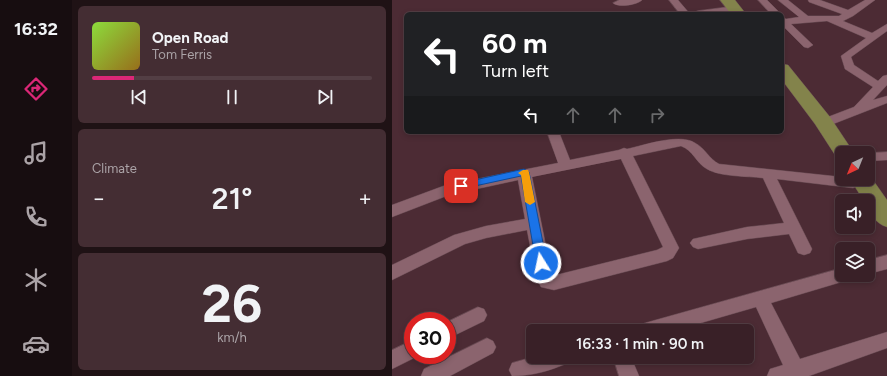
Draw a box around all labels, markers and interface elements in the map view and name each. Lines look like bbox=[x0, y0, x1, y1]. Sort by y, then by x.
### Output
text: 16:32 bbox=[14, 18, 58, 40]
text: 60 m bbox=[482, 26, 547, 60]
icon: left bbox=[416, 28, 468, 80]
text: Open Road bbox=[152, 29, 229, 47]
text: Tom Ferris bbox=[152, 47, 212, 62]
text: Turn left bbox=[482, 60, 549, 82]
icon: directions bbox=[22, 75, 50, 103]
icon: previous bbox=[128, 86, 150, 108]
icon: pause bbox=[221, 86, 243, 108]
icon: next bbox=[314, 86, 336, 108]
icon: left bbox=[520, 104, 542, 126]
icon: ahead bbox=[562, 104, 584, 126]
icon: ahead bbox=[604, 104, 626, 126]
icon: right bbox=[646, 104, 668, 126]
icon: music bbox=[22, 139, 50, 167]
north arrow bbox=[835, 146, 875, 186]
map controls bbox=[835, 146, 875, 282]
text: Climate bbox=[92, 161, 137, 176]
pin bbox=[444, 169, 478, 203]
icon: arrive bbox=[450, 175, 472, 197]
text: 21° bbox=[212, 180, 252, 217]
text: − bbox=[92, 185, 106, 212]
text: + bbox=[358, 185, 372, 212]
button: sound bbox=[835, 194, 875, 234]
icon: phone bbox=[22, 203, 50, 231]
position arrow bbox=[520, 242, 562, 284]
button: layers bbox=[835, 242, 875, 282]
icon: climate bbox=[22, 266, 50, 294]
text: 26 bbox=[202, 273, 262, 335]
speed limit sign: 30 bbox=[404, 312, 456, 364]
icon: car bbox=[22, 330, 50, 358]
text: km/h bbox=[217, 330, 247, 345]
text: 16:33 · 1 min · 90 m bbox=[576, 335, 704, 353]

